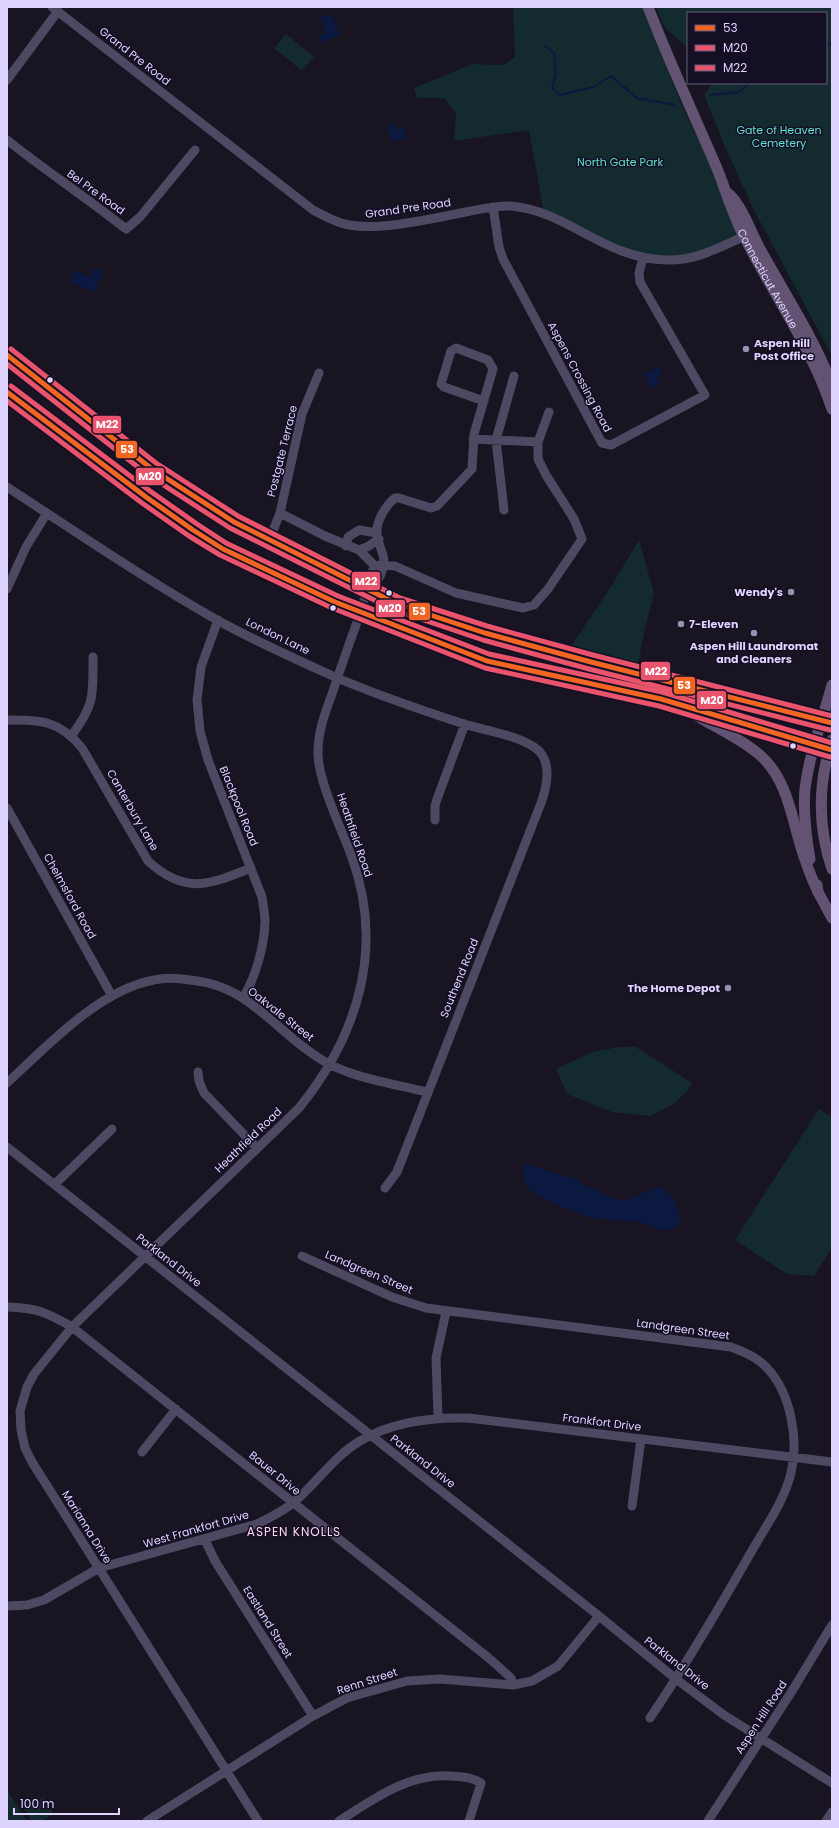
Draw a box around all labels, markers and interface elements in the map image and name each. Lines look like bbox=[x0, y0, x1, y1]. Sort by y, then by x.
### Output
legend bbox=[687, 12, 827, 84]
text: 53 bbox=[723, 19, 738, 36]
street label: Grand Pre Road bbox=[96, 23, 174, 89]
text: M20 bbox=[723, 39, 748, 56]
text: M22 bbox=[723, 59, 747, 76]
park label: Gate of Heaven Cemetery bbox=[736, 122, 822, 151]
park label: North Gate Park bbox=[577, 154, 663, 170]
street label: Bel Pre Road bbox=[64, 166, 128, 218]
street label: Grand Pre Road bbox=[364, 194, 452, 222]
street label: Connecticut Avenue bbox=[733, 226, 802, 331]
street label: Aspens Crossing Road bbox=[544, 319, 616, 435]
place label: Aspen Hill Post Office bbox=[754, 335, 814, 364]
marker: Aspen Hill Post Office bbox=[741, 344, 751, 354]
unlabelled marker bbox=[45, 375, 55, 385]
street label: Postgate Terrace bbox=[263, 403, 301, 498]
line badge: M22 bbox=[92, 415, 122, 434]
text: M22 bbox=[96, 416, 118, 432]
line badge: 53 bbox=[115, 440, 138, 459]
text: 53 bbox=[120, 441, 134, 457]
line badge: M20 bbox=[135, 467, 165, 486]
text: M20 bbox=[138, 468, 162, 484]
line badge: M22 bbox=[351, 571, 381, 591]
text: M22 bbox=[355, 573, 377, 589]
place label: Wendy's bbox=[734, 584, 783, 600]
marker: Wendy's bbox=[786, 587, 796, 597]
unlabelled marker bbox=[384, 588, 394, 598]
line badge: M20 bbox=[375, 599, 406, 618]
text: M20 bbox=[378, 600, 402, 616]
line badge: 53 bbox=[408, 602, 431, 621]
unlabelled marker bbox=[328, 603, 338, 613]
text: 53 bbox=[412, 603, 426, 619]
street label: London Lane bbox=[243, 614, 313, 658]
place label: 7-Eleven bbox=[689, 616, 738, 632]
marker: 7-Eleven bbox=[676, 619, 686, 629]
marker: Aspen Hill Laundromat and Cleaners bbox=[749, 628, 759, 638]
place label: Aspen Hill Laundromat and Cleaners bbox=[690, 638, 819, 667]
line badge: M22 bbox=[640, 661, 671, 681]
text: M22 bbox=[645, 663, 667, 679]
line badge: 53 bbox=[673, 676, 696, 695]
text: 53 bbox=[677, 677, 691, 693]
line badge: M20 bbox=[696, 690, 727, 710]
text: M20 bbox=[700, 692, 724, 708]
unlabelled marker bbox=[788, 741, 798, 751]
street label: Blackpool Road bbox=[216, 764, 262, 848]
street label: Canterbury Lane bbox=[103, 766, 163, 854]
street label: Heathfield Road bbox=[333, 791, 377, 879]
street label: Chelmsford Road bbox=[40, 850, 100, 942]
street label: Southend Road bbox=[436, 936, 482, 1020]
place label: The Home Depot bbox=[627, 980, 721, 996]
street label: Oakvale Street bbox=[245, 983, 317, 1045]
marker: The Home Depot bbox=[723, 983, 733, 993]
street label: Heathfield Road bbox=[211, 1104, 285, 1176]
street label: Parkland Drive bbox=[133, 1229, 205, 1291]
street label: Landgreen Street bbox=[323, 1246, 415, 1298]
street label: Landgreen Street bbox=[635, 1315, 731, 1343]
street label: Frankfort Drive bbox=[562, 1409, 642, 1435]
street label: Parkland Drive bbox=[387, 1430, 459, 1492]
street label: Bauer Drive bbox=[246, 1447, 305, 1499]
street label: Marianna Drive bbox=[58, 1487, 116, 1567]
street label: West Frankfort Drive bbox=[141, 1506, 251, 1552]
district label: ASPEN KNOLLS bbox=[247, 1523, 341, 1540]
street label: Eastland Street bbox=[239, 1583, 297, 1661]
street label: Parkland Drive bbox=[641, 1632, 713, 1694]
street label: Renn Street bbox=[335, 1664, 399, 1698]
street label: Aspen Hill Road bbox=[731, 1677, 791, 1757]
scale bar bbox=[14, 1790, 119, 1816]
text: 100 m bbox=[20, 1795, 54, 1812]

